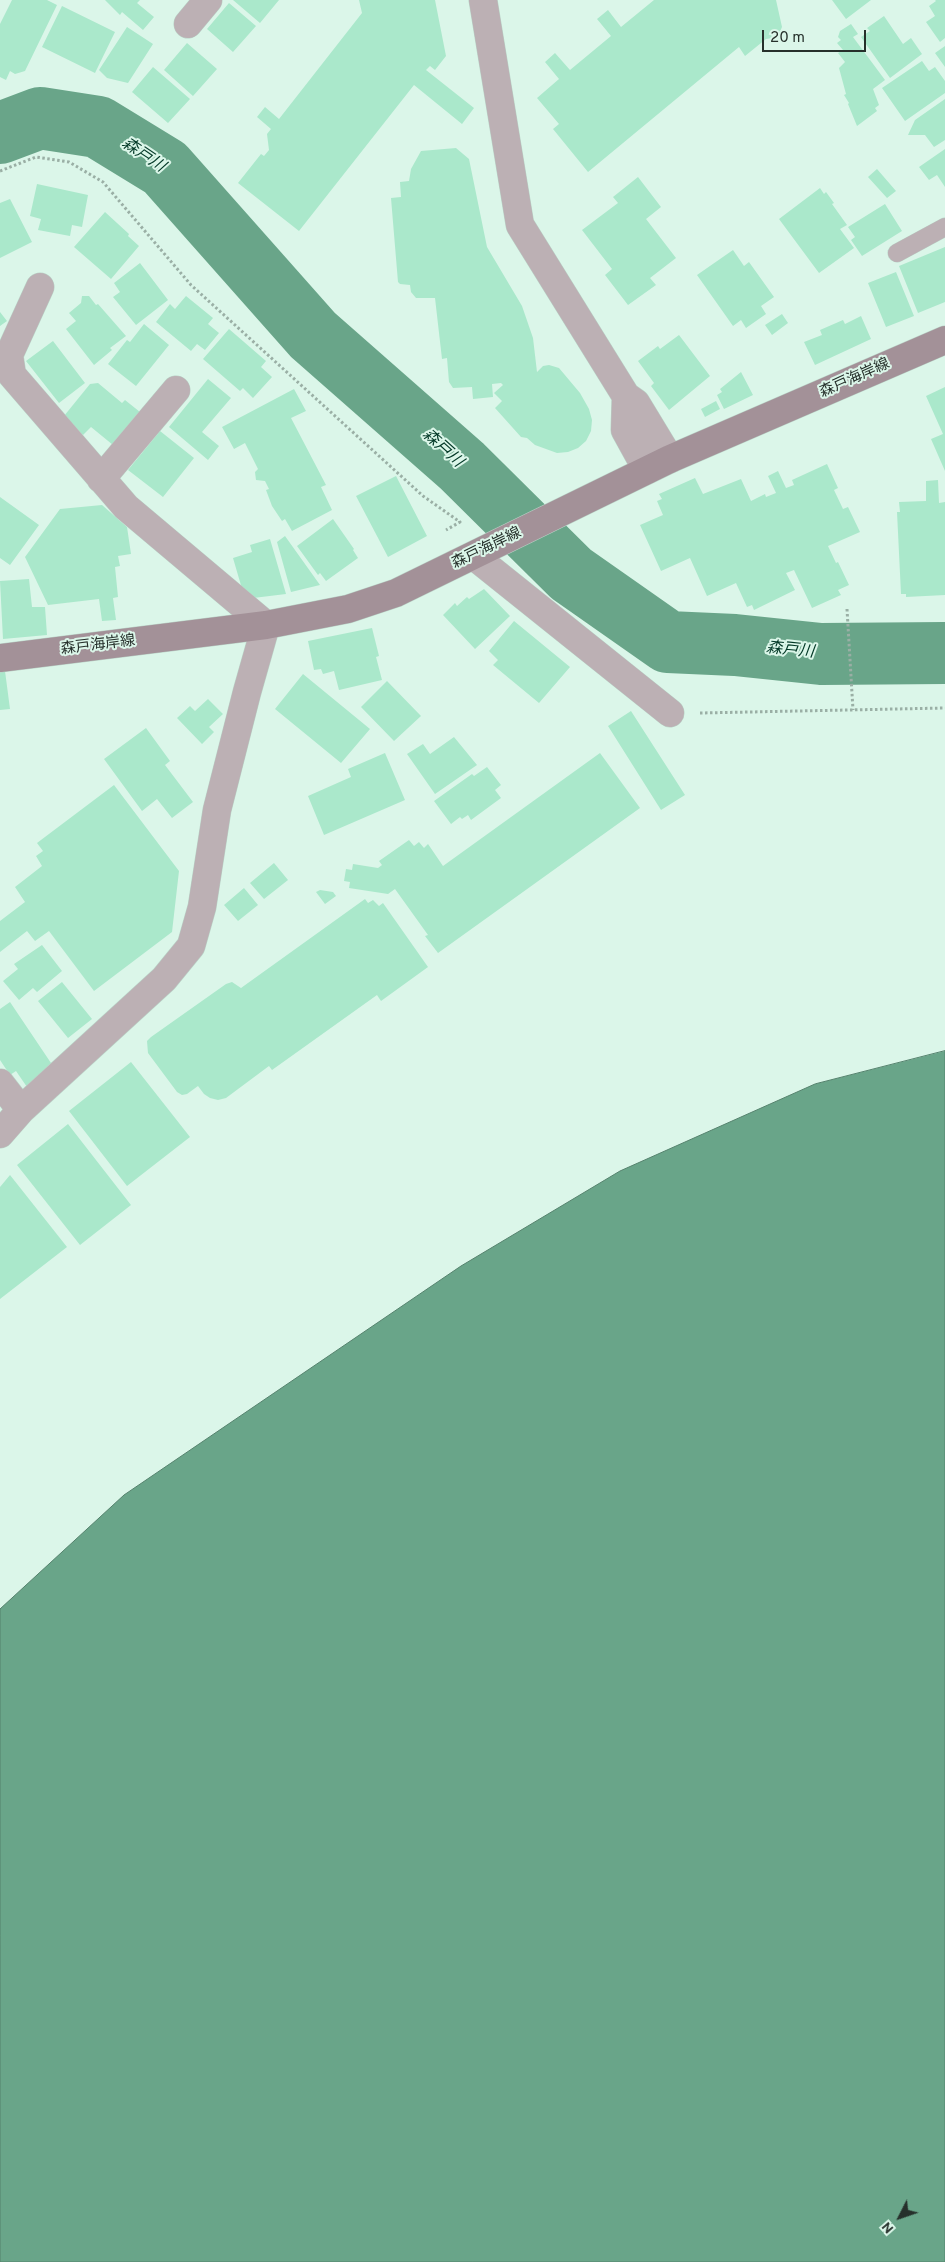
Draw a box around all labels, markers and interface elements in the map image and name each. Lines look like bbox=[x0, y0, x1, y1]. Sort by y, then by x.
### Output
scale bar bbox=[765, 20, 869, 52]
text: 20 m bbox=[770, 29, 805, 48]
water label: 森戸川 bbox=[118, 135, 168, 177]
street label: 森戸海岸線 bbox=[817, 356, 893, 402]
water label: 森戸川 bbox=[418, 426, 466, 472]
street label: 森戸海岸線 bbox=[449, 524, 525, 574]
street label: 森戸海岸線 bbox=[60, 632, 136, 660]
water label: 森戸川 bbox=[765, 639, 815, 663]
north arrow bbox=[875, 2192, 925, 2242]
text: N bbox=[879, 2218, 898, 2237]

